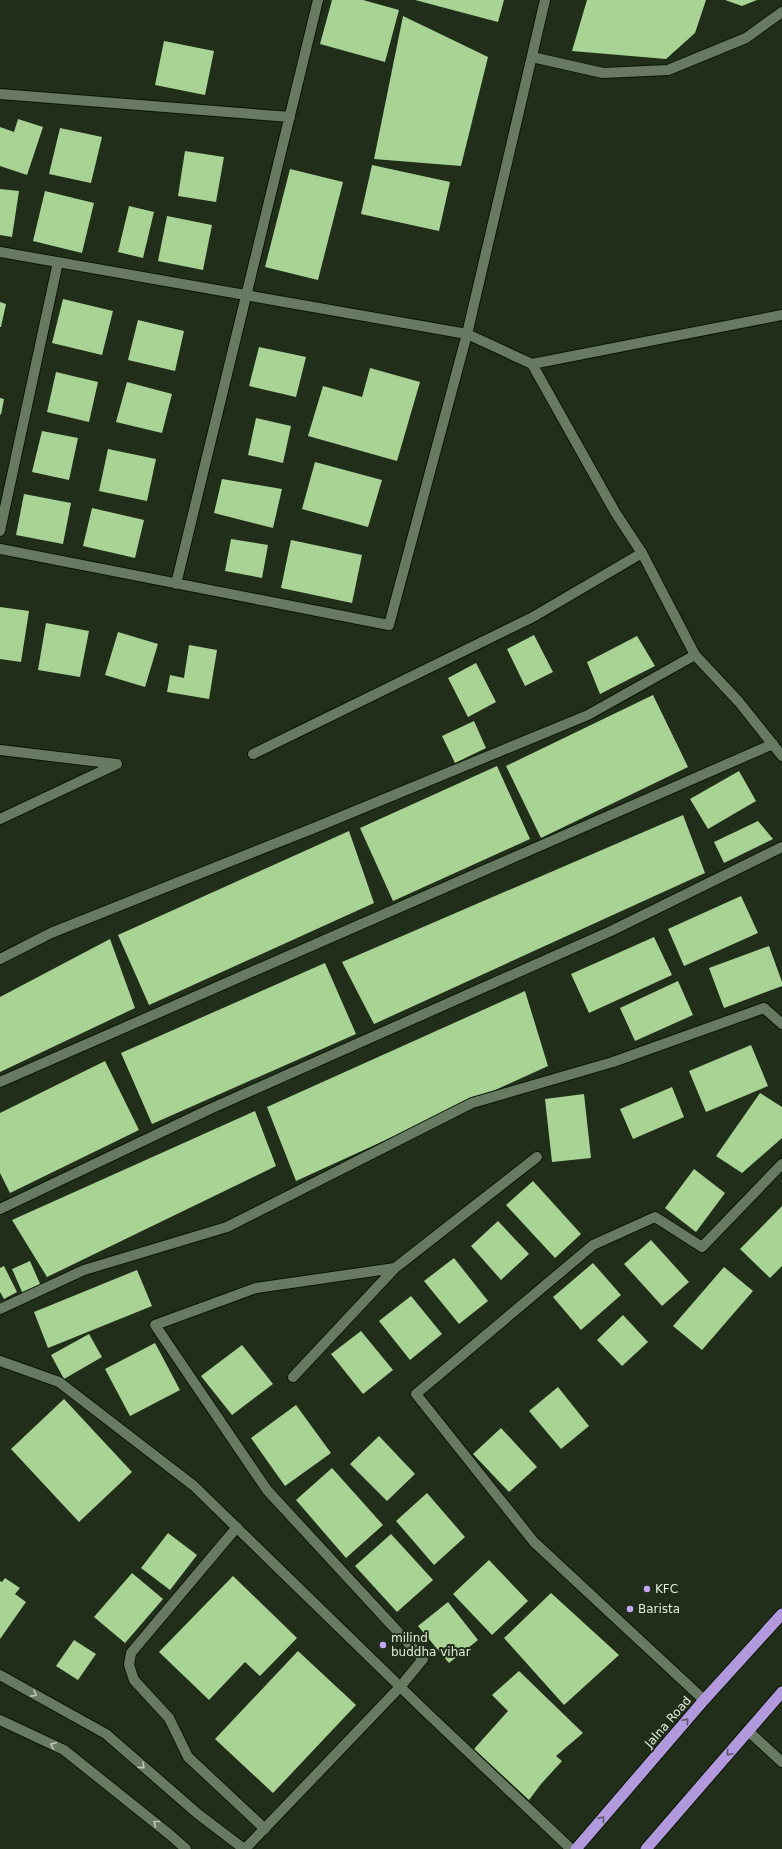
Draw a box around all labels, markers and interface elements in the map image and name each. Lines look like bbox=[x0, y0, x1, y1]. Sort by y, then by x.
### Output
place label: KFC bbox=[655, 1582, 678, 1596]
marker: KFC bbox=[642, 1584, 652, 1594]
place label: Barista bbox=[638, 1602, 680, 1616]
marker: Barista bbox=[625, 1604, 635, 1614]
place label: milind buddha vihar bbox=[391, 1631, 471, 1659]
marker: milind buddha vihar bbox=[378, 1640, 388, 1650]
one-way arrow bbox=[30, 1690, 37, 1697]
street label: Jalna Road bbox=[641, 1694, 694, 1751]
one-way arrow bbox=[682, 1718, 689, 1725]
one-way arrow bbox=[50, 1742, 57, 1750]
one-way arrow bbox=[727, 1748, 734, 1756]
one-way arrow bbox=[137, 1761, 145, 1768]
one-way arrow bbox=[597, 1817, 604, 1824]
one-way arrow bbox=[154, 1821, 161, 1828]

